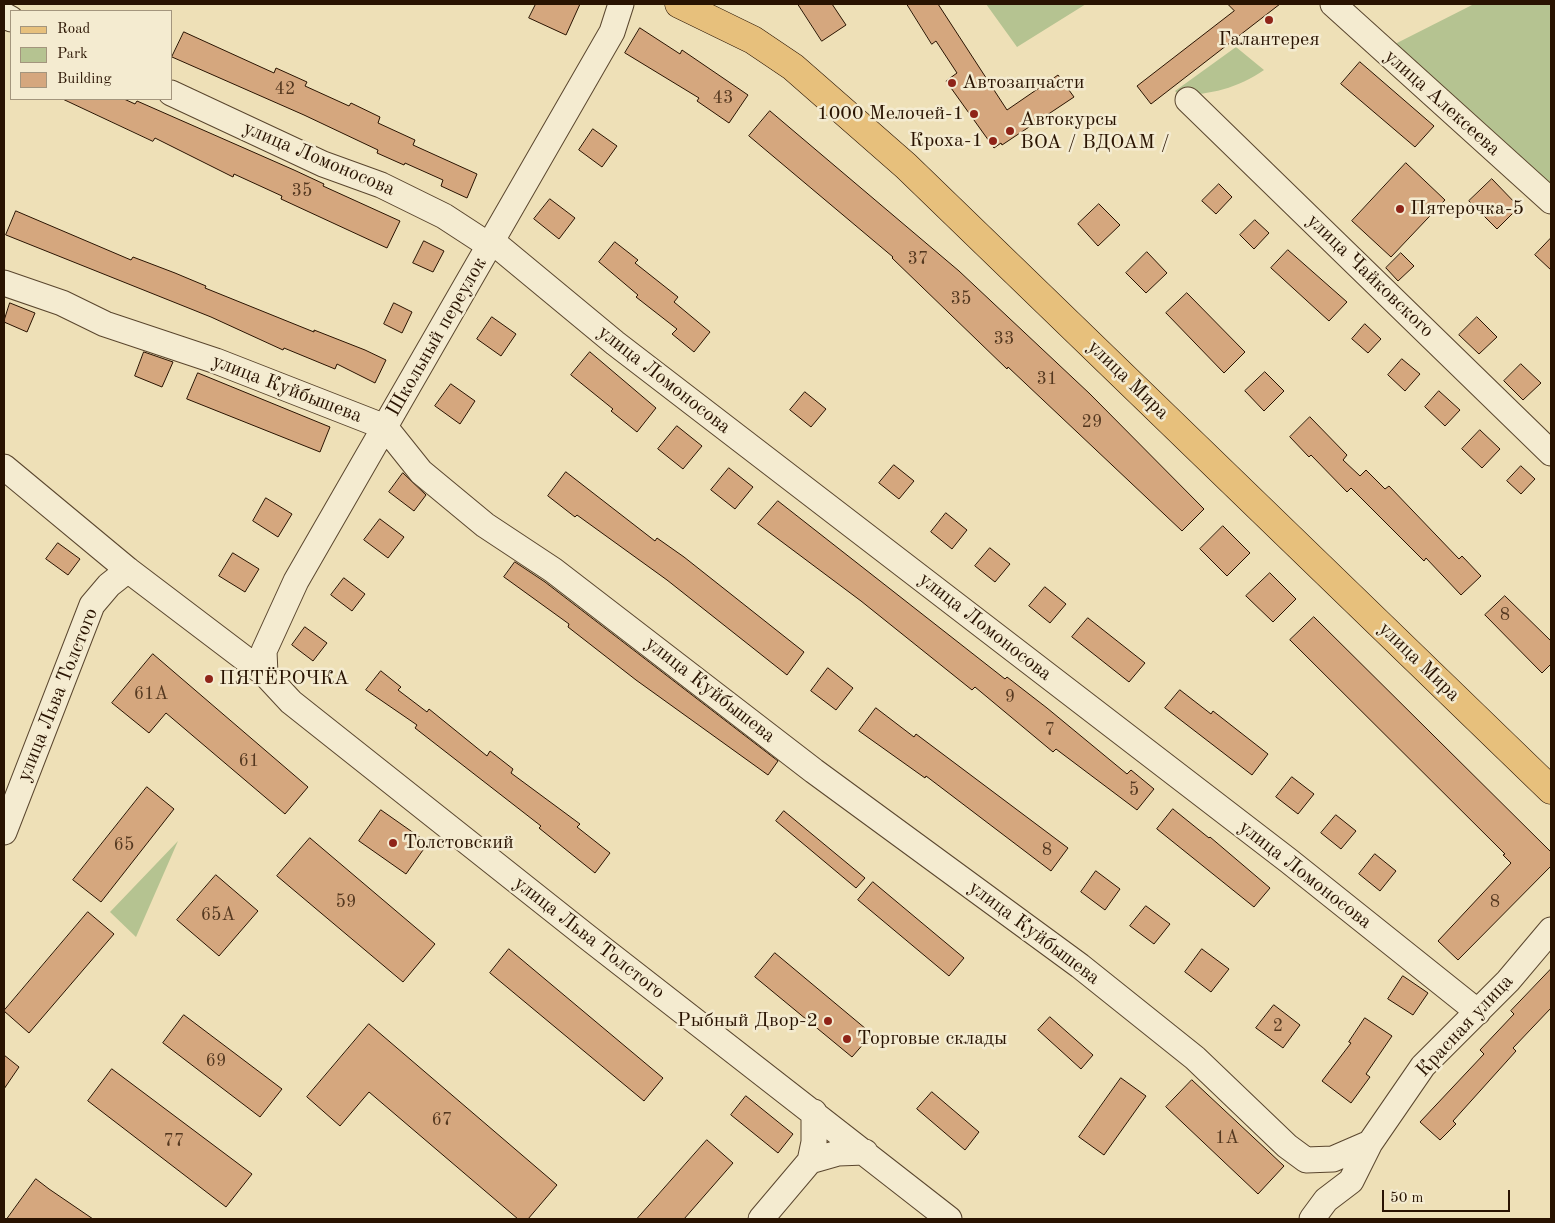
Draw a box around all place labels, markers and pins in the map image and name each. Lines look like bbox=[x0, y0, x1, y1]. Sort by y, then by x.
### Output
marker: Галантерея bbox=[1263, 14, 1275, 26]
place label: Галантерея bbox=[1218, 28, 1320, 52]
place label: Автозапчасти bbox=[962, 71, 1085, 95]
marker: Автозапчасти bbox=[946, 77, 958, 89]
place label: 1000 Мелочей-1 bbox=[817, 102, 964, 126]
marker: 1000 Мелочей-1 bbox=[968, 108, 980, 120]
place label: Автокурсы ВОА / ВДОАМ / bbox=[1020, 108, 1170, 155]
marker: Автокурсы ВОА / ВДОАМ / bbox=[1004, 125, 1016, 137]
place label: Кроха-1 bbox=[909, 129, 983, 153]
marker: Кроха-1 bbox=[987, 135, 999, 147]
place label: Пятерочка-5 bbox=[1410, 197, 1524, 221]
marker: Пятерочка-5 bbox=[1394, 203, 1406, 215]
place label: ПЯТЁРОЧКА bbox=[219, 667, 349, 691]
marker: ПЯТЁРОЧКА bbox=[203, 673, 215, 685]
place label: Толстовский bbox=[403, 831, 514, 855]
marker: Толстовский bbox=[387, 837, 399, 849]
place label: Рыбный Двор-2 bbox=[677, 1009, 818, 1033]
marker: Рыбный Двор-2 bbox=[822, 1015, 834, 1027]
place label: Торговые склады bbox=[857, 1027, 1007, 1051]
marker: Торговые склады bbox=[841, 1033, 853, 1045]

